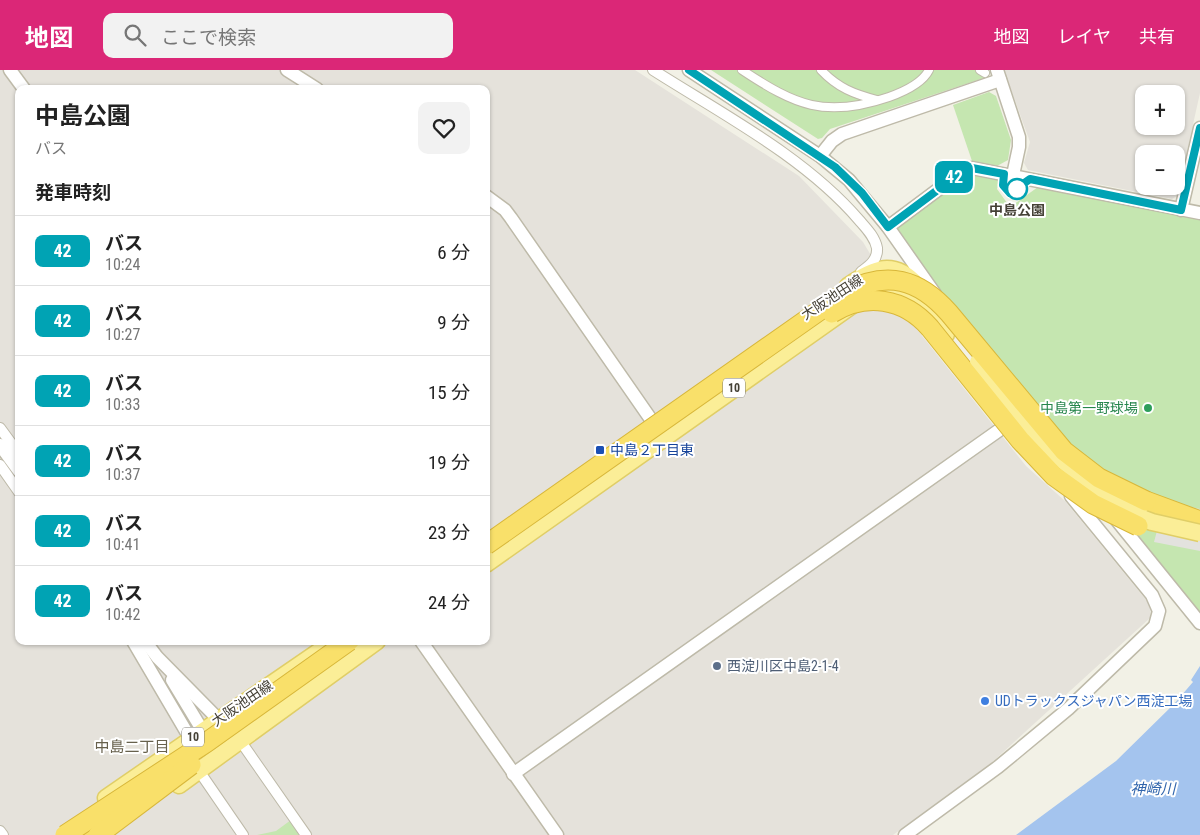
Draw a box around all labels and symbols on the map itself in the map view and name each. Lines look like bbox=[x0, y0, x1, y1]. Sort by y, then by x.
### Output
line badge: 42 bbox=[932, 161, 976, 193]
marker: 中島公園 bbox=[1006, 178, 1028, 200]
place label: 中島公園 bbox=[989, 202, 1045, 218]
street label: 大阪池田線 bbox=[798, 271, 866, 323]
road number: 10 bbox=[723, 378, 745, 398]
place label: 中島第一野球場 bbox=[1040, 400, 1138, 416]
marker: 中島第一野球場 bbox=[1142, 402, 1154, 414]
place label: 中島２丁目東 bbox=[610, 442, 694, 458]
marker: 中島２丁目東 bbox=[594, 444, 606, 456]
place label: 西淀川区中島2-1-4 bbox=[727, 658, 839, 674]
marker: 西淀川区中島2-1-4 bbox=[711, 660, 723, 672]
street label: 大阪池田線 bbox=[209, 677, 275, 729]
place label: UDトラックスジャパン西淀工場 bbox=[995, 693, 1192, 709]
marker: UDトラックスジャパン西淀工場 bbox=[979, 695, 991, 707]
road number: 10 bbox=[182, 728, 204, 746]
district label: 中島二丁目 bbox=[94, 738, 170, 756]
water label: 神崎川 bbox=[1130, 780, 1177, 798]

